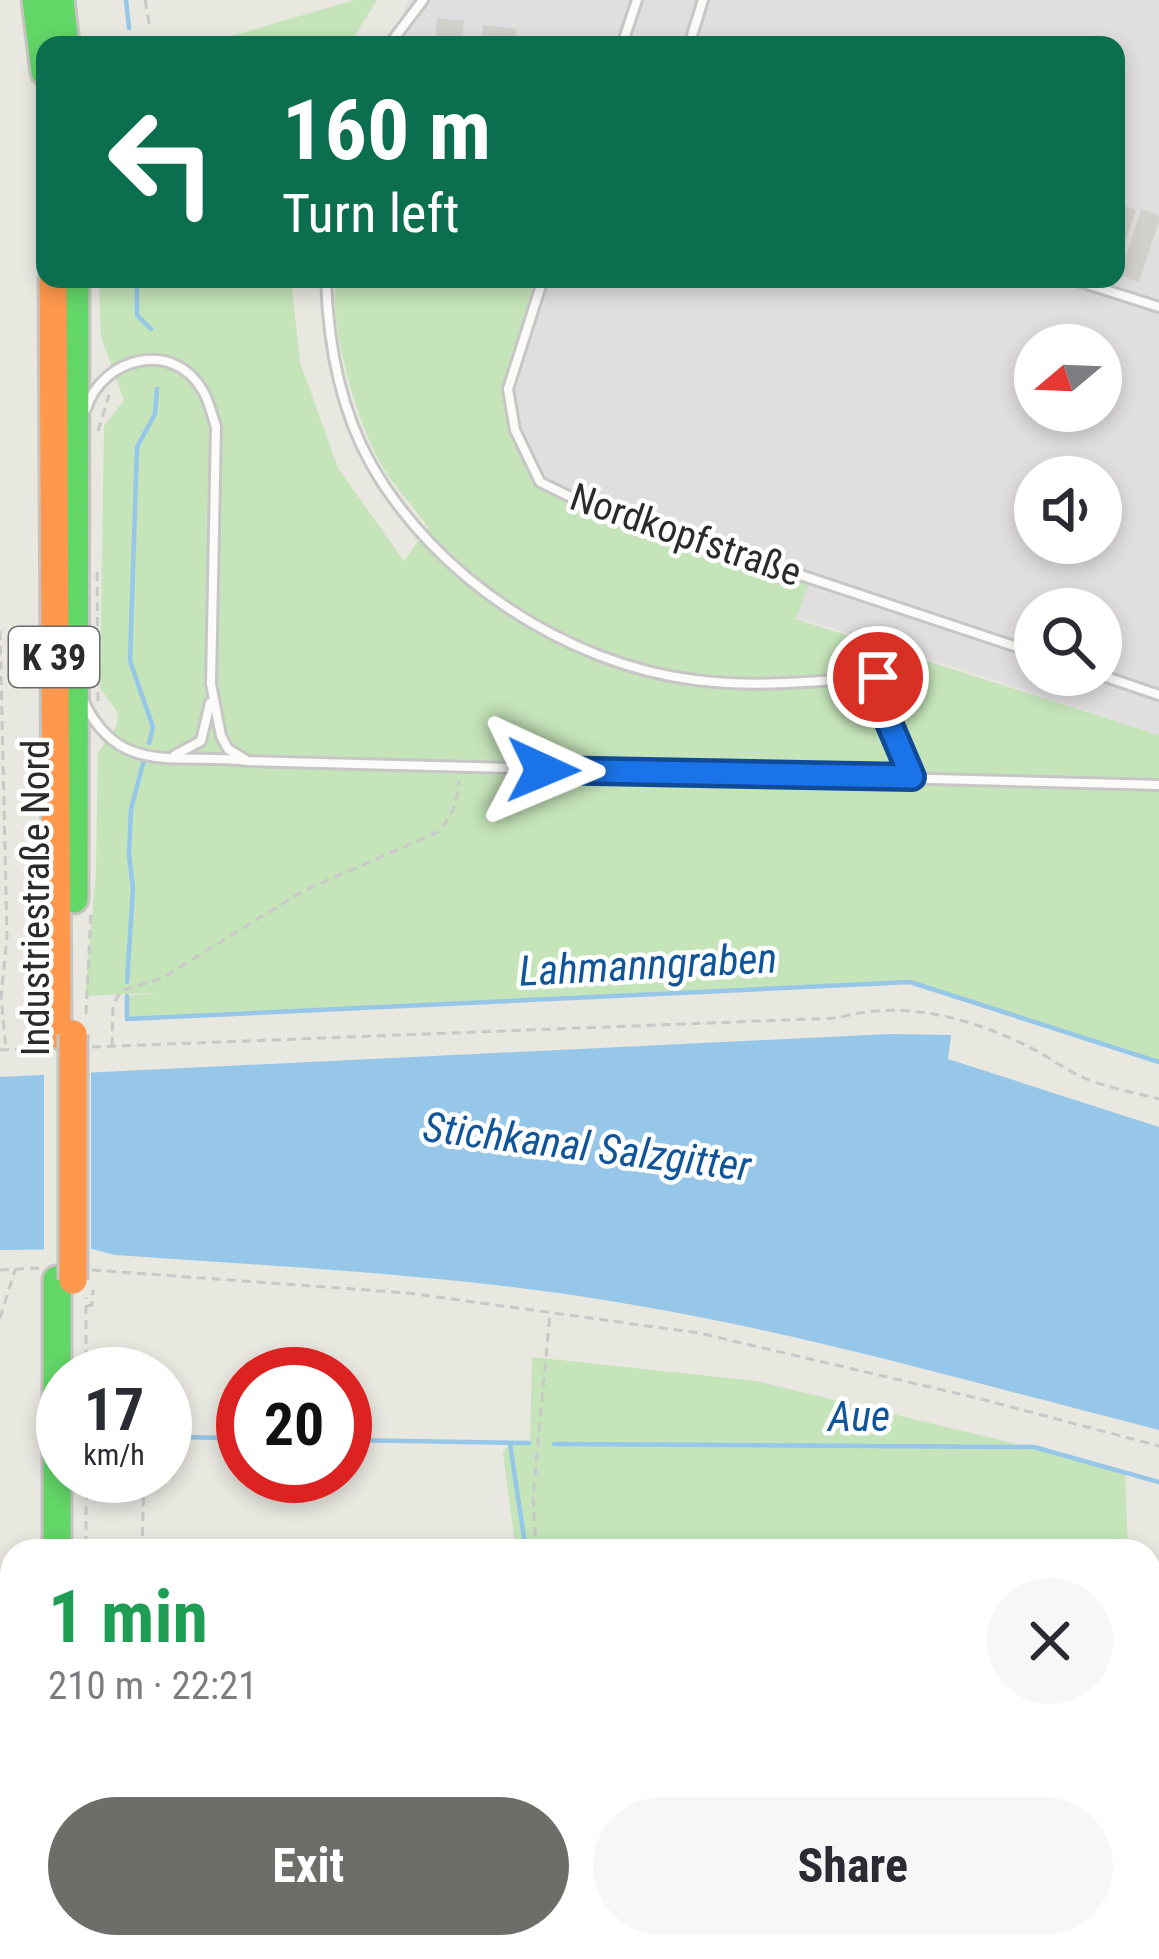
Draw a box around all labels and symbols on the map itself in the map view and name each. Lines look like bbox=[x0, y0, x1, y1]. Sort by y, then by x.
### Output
north arrow bbox=[1014, 324, 1122, 432]
street label: Nordkopfstraße bbox=[564, 474, 807, 596]
pin bbox=[827, 626, 929, 728]
road number: K 39 bbox=[9, 627, 99, 687]
position arrow bbox=[480, 707, 606, 833]
street label: Industriestraße Nord bbox=[13, 740, 59, 1056]
water label: Lahmanngraben bbox=[518, 933, 778, 996]
water label: Stichkanal Salzgitter bbox=[420, 1102, 755, 1191]
speed limit sign: 20 bbox=[216, 1347, 372, 1503]
water label: Aue bbox=[826, 1392, 890, 1441]

